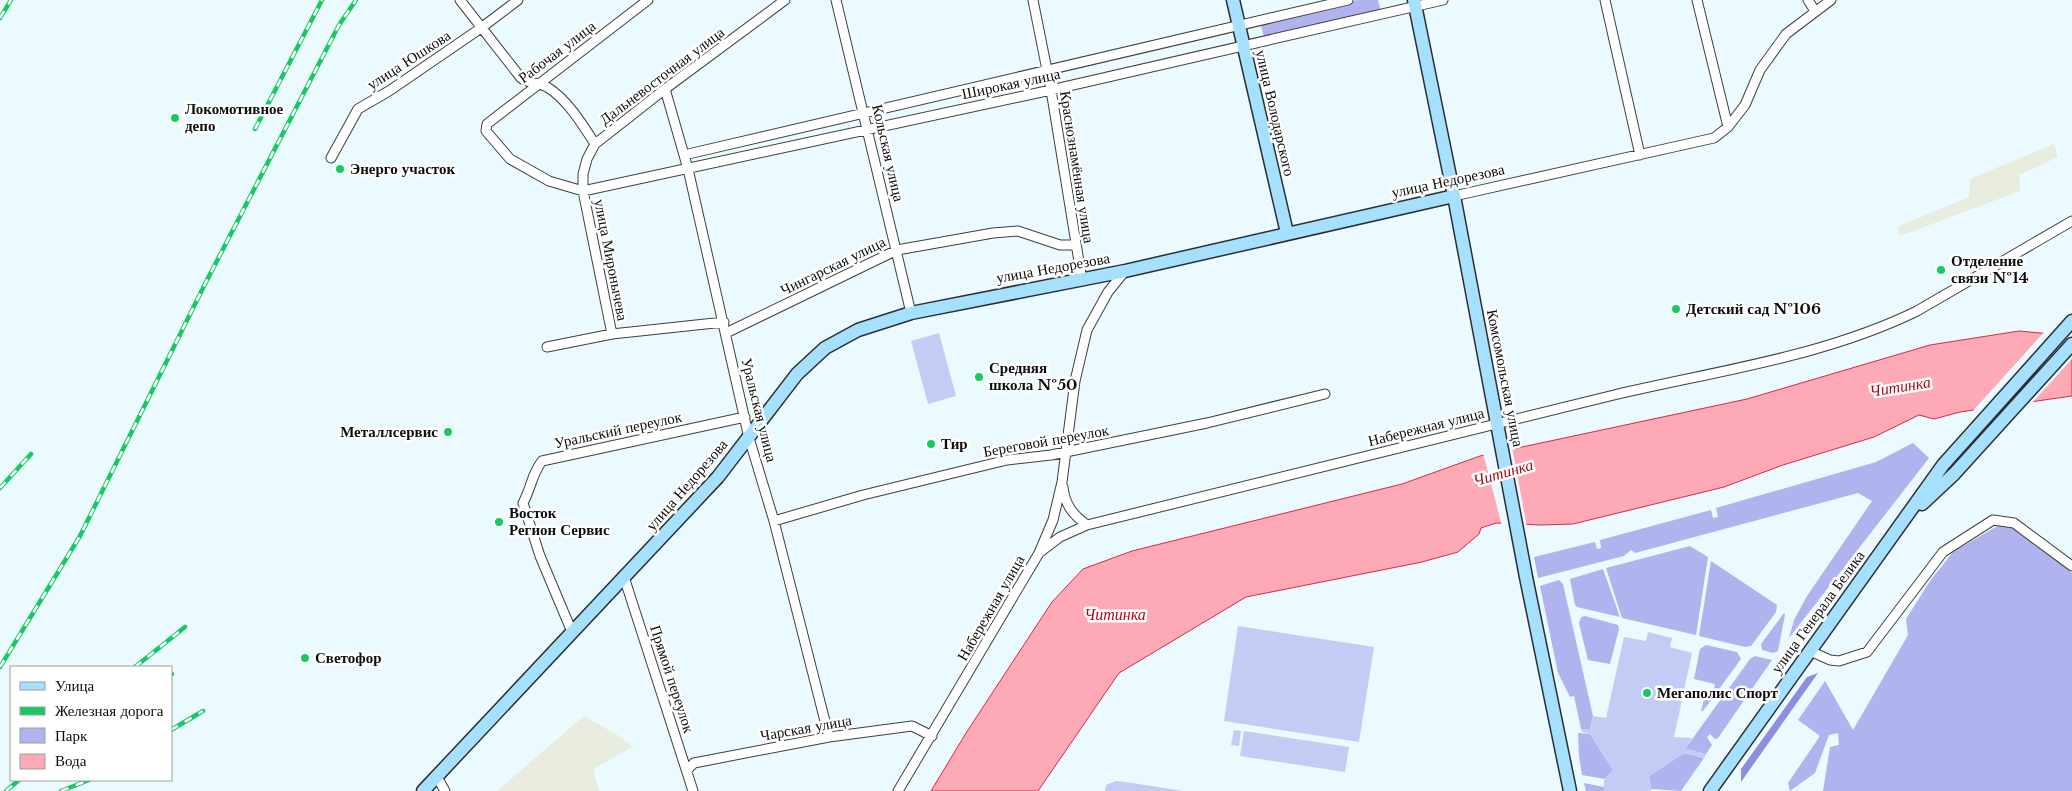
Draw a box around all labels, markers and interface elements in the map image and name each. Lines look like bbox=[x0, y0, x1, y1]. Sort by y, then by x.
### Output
street label: Рабочая улица bbox=[514, 16, 599, 87]
street label: Дальневосточная улица bbox=[595, 22, 728, 129]
street label: улица Юшкова bbox=[363, 25, 454, 94]
street label: улица Володарского bbox=[1252, 48, 1299, 178]
street label: Широкая улица bbox=[960, 64, 1062, 103]
street label: Краснознамённая улица bbox=[1056, 89, 1099, 245]
place label: Локомотивное депо bbox=[185, 99, 284, 135]
street label: Кольская улица bbox=[868, 102, 909, 204]
marker: Локомотивное депо bbox=[169, 112, 181, 124]
place label: Энерго участок bbox=[350, 159, 456, 178]
street label: улица Недорезова bbox=[1390, 159, 1506, 202]
marker: Энерго участок bbox=[334, 163, 346, 175]
street label: улица Миронычева bbox=[590, 197, 633, 323]
street label: Чингарская улица bbox=[777, 232, 889, 299]
street label: улица Недорезова bbox=[995, 248, 1112, 287]
place label: Отделение связи №14 bbox=[1951, 251, 2029, 287]
marker: Отделение связи №14 bbox=[1935, 264, 1947, 276]
place label: Детский сад №106 bbox=[1686, 299, 1821, 318]
marker: Детский сад №106 bbox=[1670, 303, 1682, 315]
street label: Комсомольская улица bbox=[1483, 308, 1528, 449]
street label: Уральская улица bbox=[737, 356, 782, 464]
place label: Средняя школа №50 bbox=[989, 358, 1077, 394]
marker: Средняя школа №50 bbox=[973, 371, 985, 383]
water label: Читинка bbox=[1868, 371, 1932, 401]
street label: Набережная улица bbox=[1366, 403, 1486, 450]
street label: Уральский переулок bbox=[552, 407, 684, 452]
street label: Береговой переулок bbox=[982, 420, 1111, 461]
place label: Металлсервис bbox=[340, 422, 438, 441]
marker: Металлсервис bbox=[442, 426, 454, 438]
place label: Тир bbox=[941, 434, 968, 453]
street label: улица Недорезова bbox=[642, 435, 732, 534]
marker: Тир bbox=[925, 438, 937, 450]
water label: Читинка bbox=[1471, 454, 1535, 490]
place label: Восток Регион Сервис bbox=[509, 503, 610, 539]
marker: Восток Регион Сервис bbox=[493, 516, 505, 528]
street label: улица Генерала Белика bbox=[1767, 546, 1869, 677]
street label: Набережная улица bbox=[953, 551, 1029, 664]
water label: Читинка bbox=[1084, 604, 1146, 624]
street label: Прямой переулок bbox=[646, 623, 699, 736]
place label: Светофор bbox=[315, 648, 381, 667]
marker: Светофор bbox=[299, 652, 311, 664]
legend bbox=[10, 666, 172, 781]
text: Улица bbox=[55, 676, 94, 695]
place label: Мегаполис Спорт bbox=[1657, 683, 1779, 702]
marker: Мегаполис Спорт bbox=[1641, 687, 1653, 699]
text: Железная дорога bbox=[55, 701, 164, 720]
street label: Чарская улица bbox=[759, 710, 853, 745]
text: Парк bbox=[55, 726, 88, 745]
text: Вода bbox=[55, 751, 87, 770]

